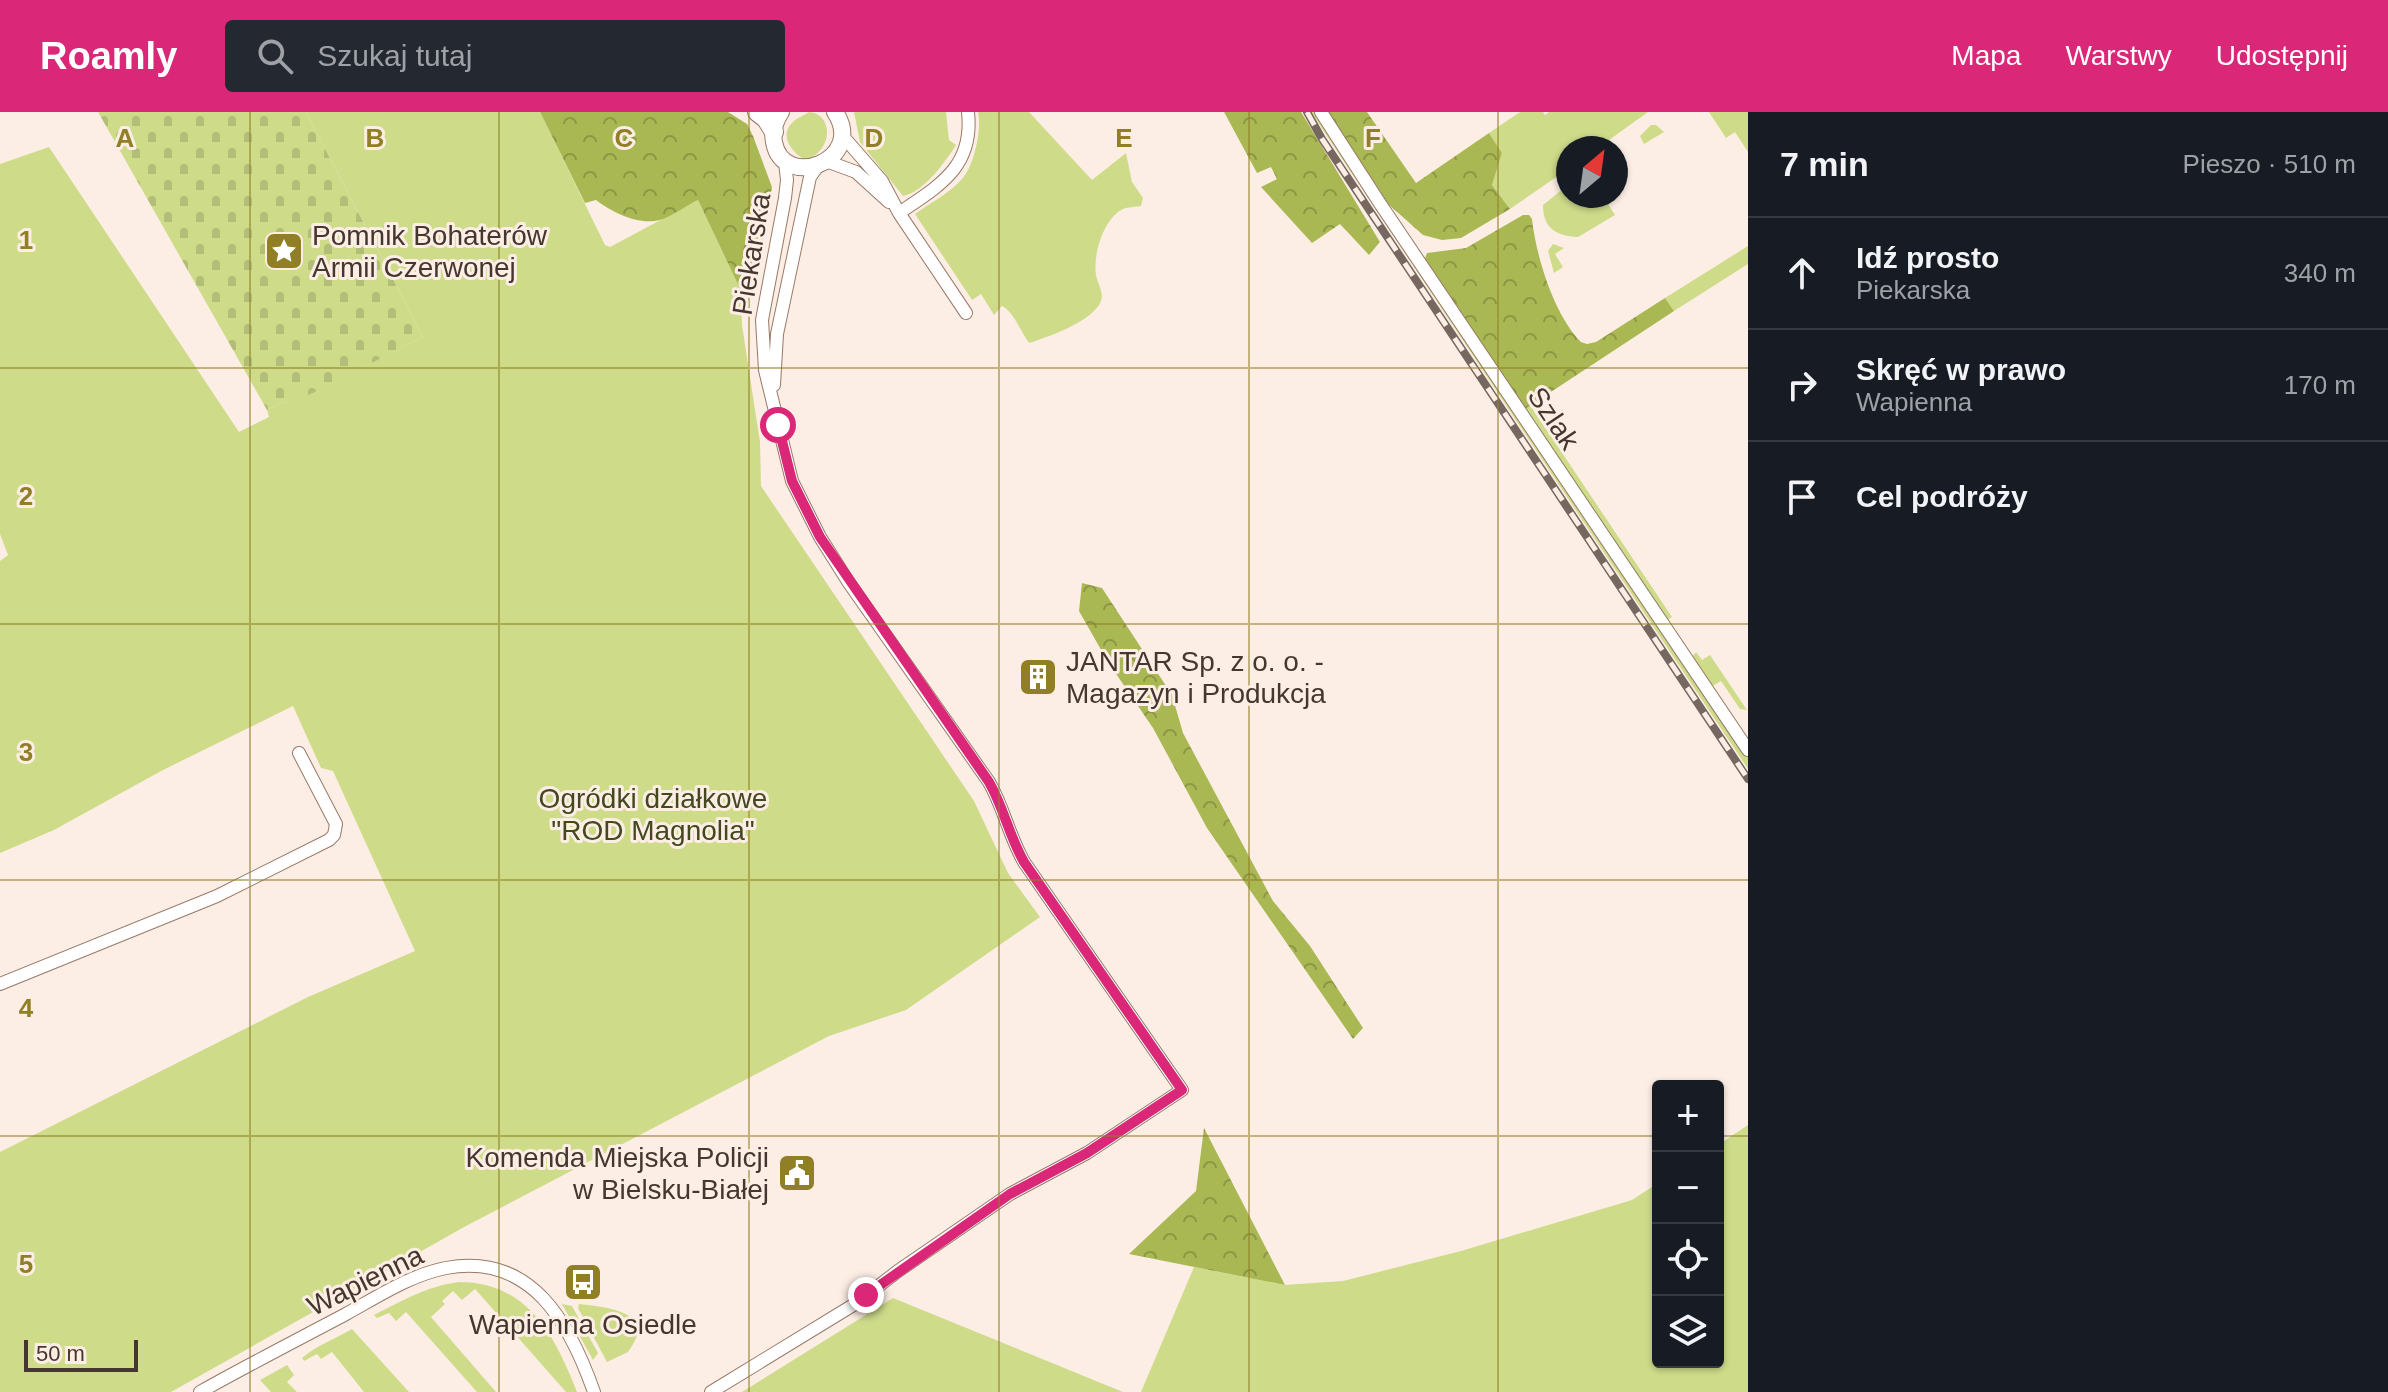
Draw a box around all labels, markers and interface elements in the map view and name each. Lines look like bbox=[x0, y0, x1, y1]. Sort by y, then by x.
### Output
search box bbox=[225, 20, 785, 92]
icon: search bbox=[253, 34, 297, 78]
text: Roamly bbox=[40, 35, 177, 77]
text: Szukaj tutaj bbox=[317, 39, 472, 72]
text: Mapa bbox=[1951, 40, 2021, 71]
text: Warstwy bbox=[2065, 40, 2172, 71]
text: Udostępnij bbox=[2216, 40, 2348, 71]
text: A bbox=[116, 123, 135, 153]
text: B bbox=[366, 123, 384, 153]
text: C bbox=[615, 123, 634, 153]
text: D bbox=[865, 123, 883, 153]
text: E bbox=[1115, 123, 1133, 153]
text: F bbox=[1365, 123, 1381, 153]
north arrow bbox=[1556, 136, 1628, 208]
text: 7 min bbox=[1780, 145, 1869, 183]
text: Pieszo · 510 m bbox=[2183, 149, 2356, 179]
street label: Piekarska bbox=[727, 191, 776, 317]
place label: Pomnik Bohaterów Armii Czerwonej bbox=[312, 220, 548, 283]
text: 1 bbox=[19, 225, 33, 255]
place icon: Pomnik Bohaterów Armii Czerwonej bbox=[263, 230, 305, 272]
text: Idź prosto bbox=[1856, 241, 1999, 274]
icon: ahead bbox=[1780, 251, 1824, 295]
text: 340 m bbox=[2284, 258, 2356, 288]
text: Piekarska bbox=[1856, 275, 1970, 305]
text: Skręć w prawo bbox=[1856, 353, 2066, 386]
icon: right bbox=[1780, 363, 1824, 407]
text: 170 m bbox=[2284, 370, 2356, 400]
street label: Szlak bbox=[1522, 381, 1586, 456]
text: Wapienna bbox=[1856, 387, 1972, 417]
route start bbox=[760, 407, 796, 443]
icon: arrive bbox=[1780, 475, 1824, 519]
text: Cel podróży bbox=[1856, 480, 2028, 513]
text: 2 bbox=[19, 481, 33, 511]
place label: JANTAR Sp. z o. o. - Magazyn i Produkcja bbox=[1066, 646, 1326, 709]
building icon: JANTAR Sp. z o. o. - Magazyn i Produkcja bbox=[1017, 656, 1059, 698]
text: 3 bbox=[19, 737, 33, 767]
park label: Ogródki działkowe "ROD Magnolia" bbox=[539, 783, 767, 846]
text: 4 bbox=[19, 993, 34, 1023]
map controls bbox=[1652, 1080, 1724, 1368]
button: + bbox=[1652, 1080, 1724, 1152]
place label: Komenda Miejska Policji w Bielsku-Białej bbox=[466, 1142, 769, 1205]
public building icon: Komenda Miejska Policji w Bielsku-Białej bbox=[776, 1152, 818, 1194]
button: − bbox=[1652, 1152, 1724, 1224]
button: locate bbox=[1652, 1224, 1724, 1296]
street label: Wapienna bbox=[302, 1239, 429, 1322]
text: 5 bbox=[19, 1249, 33, 1279]
bus stop icon: Wapienna Osiedle bbox=[562, 1261, 604, 1303]
route end bbox=[848, 1277, 884, 1313]
button: layers bbox=[1652, 1296, 1724, 1368]
place label: Wapienna Osiedle bbox=[469, 1309, 697, 1340]
scale bar bbox=[24, 1336, 138, 1372]
text: 50 m bbox=[36, 1341, 85, 1366]

